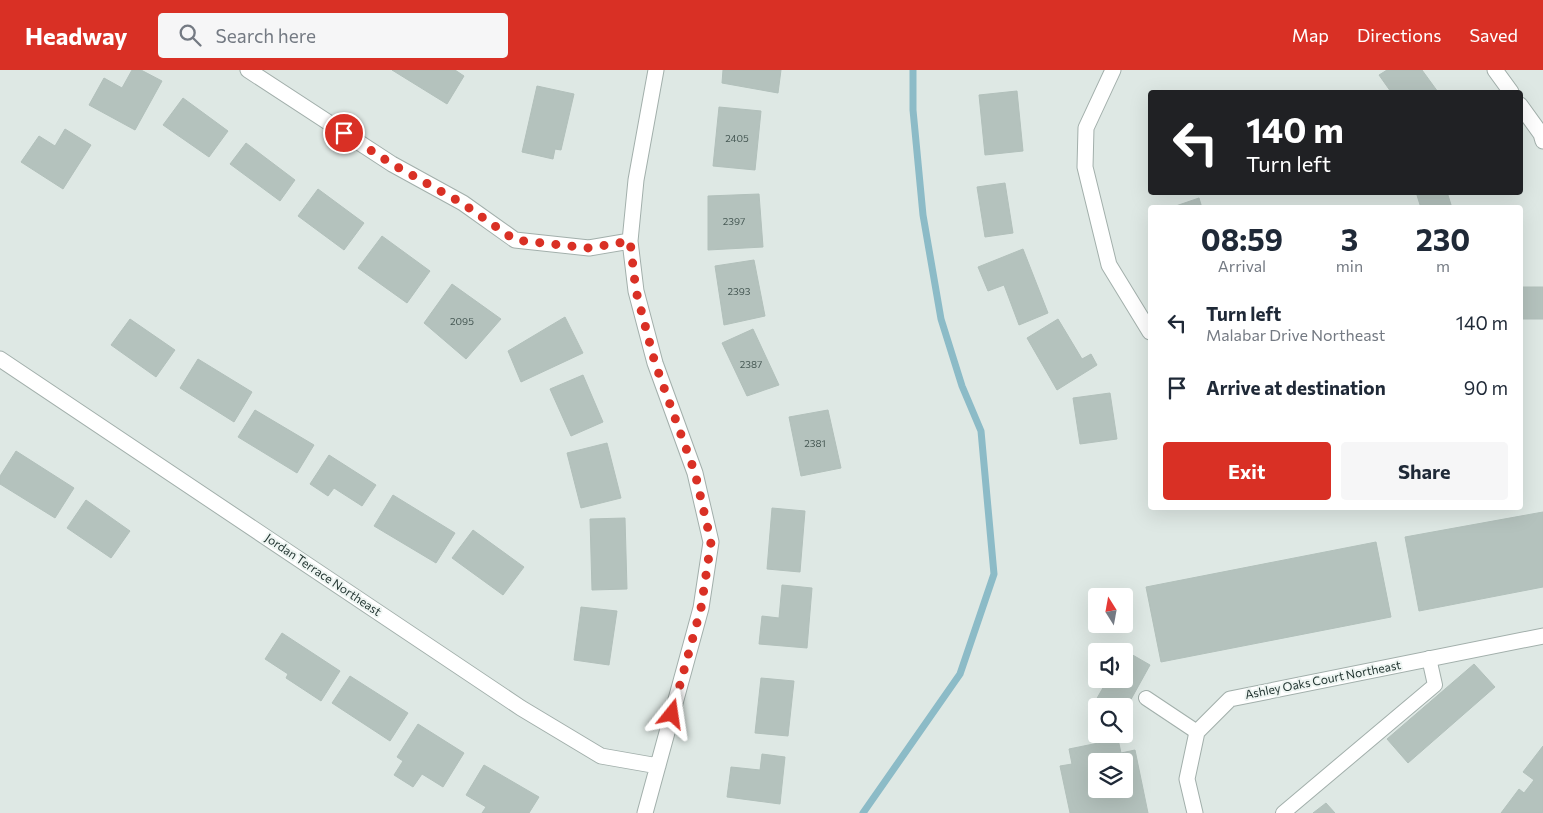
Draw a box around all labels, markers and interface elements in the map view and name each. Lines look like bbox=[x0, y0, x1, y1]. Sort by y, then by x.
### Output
search box bbox=[158, 13, 508, 58]
text: Headway bbox=[25, 21, 128, 50]
icon: search bbox=[176, 21, 204, 49]
text: Search here bbox=[216, 24, 316, 47]
text: Map bbox=[1292, 24, 1329, 46]
text: Directions bbox=[1357, 24, 1441, 46]
text: Saved bbox=[1469, 24, 1518, 46]
text: 140 m bbox=[1246, 107, 1344, 150]
icon: left bbox=[1163, 110, 1228, 175]
pin bbox=[323, 112, 365, 154]
icon: arrive bbox=[330, 119, 358, 147]
house number: 2405 bbox=[725, 132, 749, 144]
text: Turn left bbox=[1246, 150, 1331, 177]
house number: 2397 bbox=[723, 215, 745, 227]
text: 08:59 bbox=[1201, 220, 1283, 257]
text: 3 bbox=[1341, 220, 1358, 257]
text: 230 bbox=[1416, 220, 1470, 257]
text: Arrival bbox=[1218, 256, 1266, 275]
text: min bbox=[1336, 256, 1363, 275]
text: m bbox=[1436, 256, 1450, 275]
house number: 2393 bbox=[728, 285, 751, 297]
text: Turn left bbox=[1206, 302, 1281, 325]
icon: left bbox=[1163, 309, 1191, 337]
text: 140 m bbox=[1456, 311, 1508, 334]
house number: 2095 bbox=[450, 315, 474, 327]
text: Malabar Drive Northeast bbox=[1206, 325, 1385, 344]
house number: 2387 bbox=[740, 358, 762, 370]
icon: arrive bbox=[1163, 374, 1191, 402]
text: Arrive at destination bbox=[1206, 376, 1386, 399]
text: 90 m bbox=[1464, 376, 1508, 399]
house number: 2381 bbox=[804, 437, 826, 449]
button: Exit bbox=[1163, 442, 1331, 500]
button: Share bbox=[1341, 442, 1508, 500]
street label: Jordan Terrace Northeast bbox=[262, 530, 384, 619]
north arrow bbox=[1088, 588, 1132, 632]
map controls bbox=[1088, 588, 1133, 798]
button: sound bbox=[1088, 643, 1133, 688]
street label: Ashley Oaks Court Northeast bbox=[1244, 657, 1402, 701]
position arrow bbox=[645, 687, 697, 739]
button: search bbox=[1088, 698, 1133, 743]
button: layers bbox=[1088, 753, 1133, 798]

